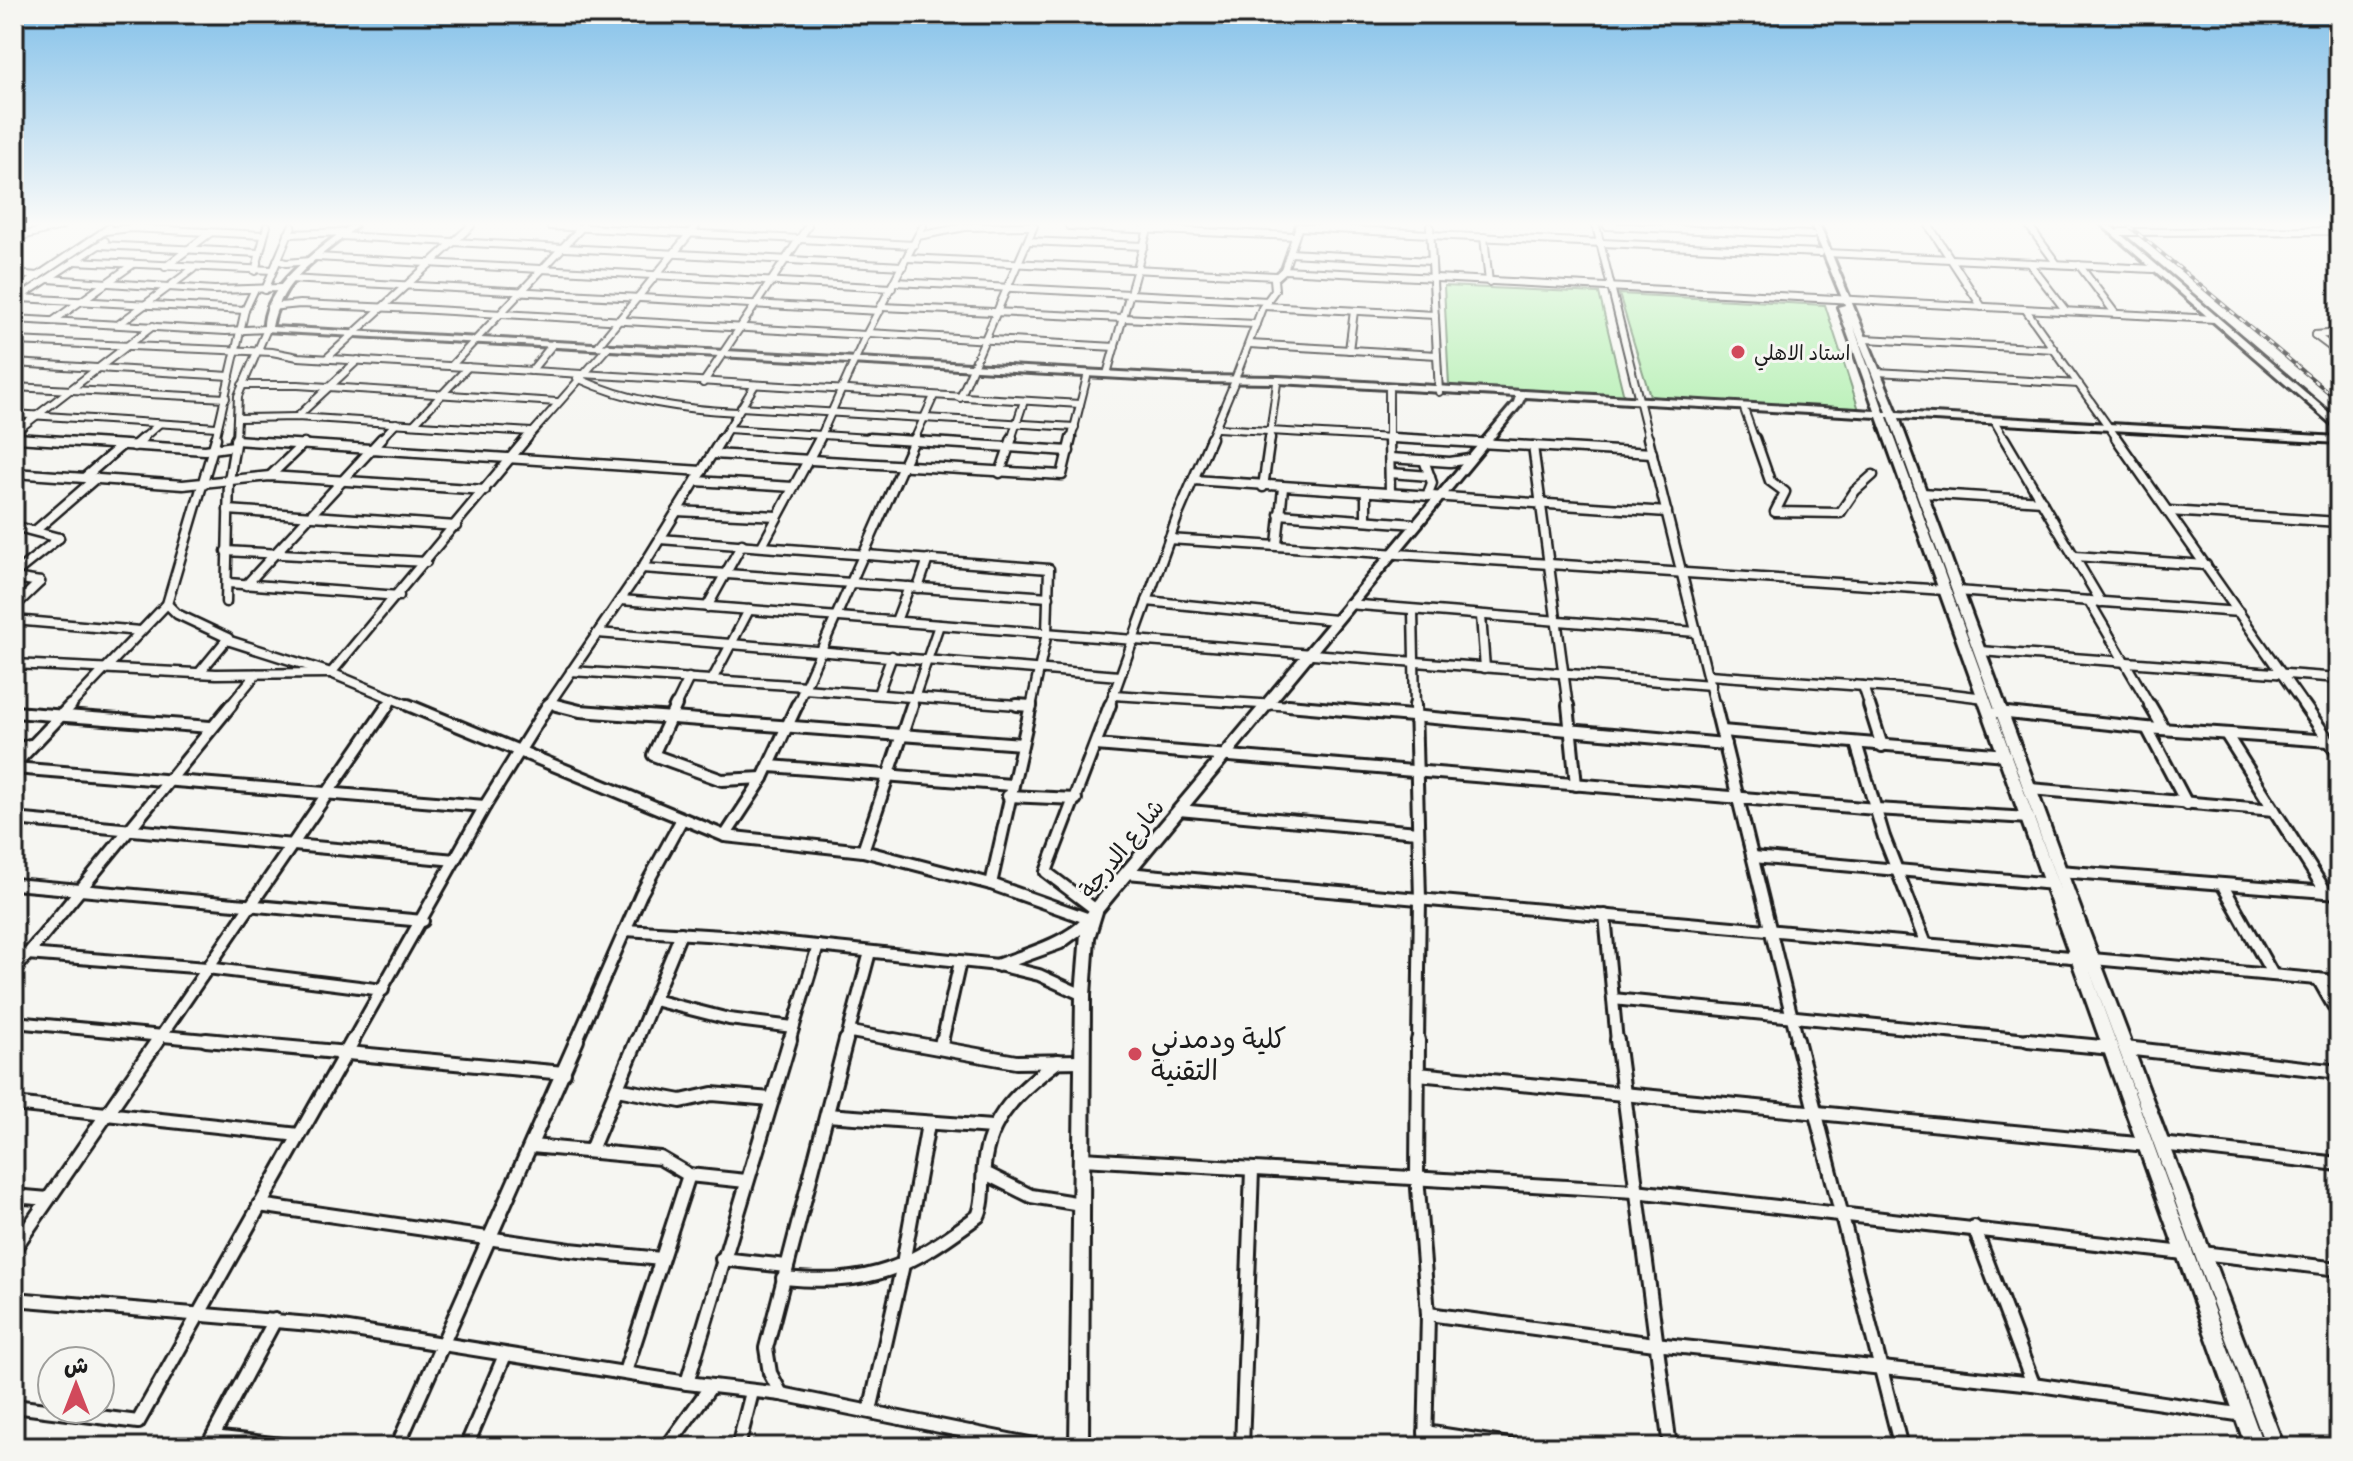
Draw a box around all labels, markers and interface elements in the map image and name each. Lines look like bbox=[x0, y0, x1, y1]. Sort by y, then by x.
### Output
place label: استاد الاهلي bbox=[1754, 339, 1850, 371]
marker: استاد الاهلي bbox=[1729, 343, 1747, 361]
street label: شارع الدرجة bbox=[1071, 792, 1172, 906]
place label: كلية ودمدني التقنية bbox=[1151, 1019, 1286, 1089]
marker: كلية ودمدني التقنية bbox=[1126, 1045, 1144, 1063]
north arrow bbox=[36, 1345, 116, 1425]
text: ش bbox=[64, 1350, 88, 1380]

